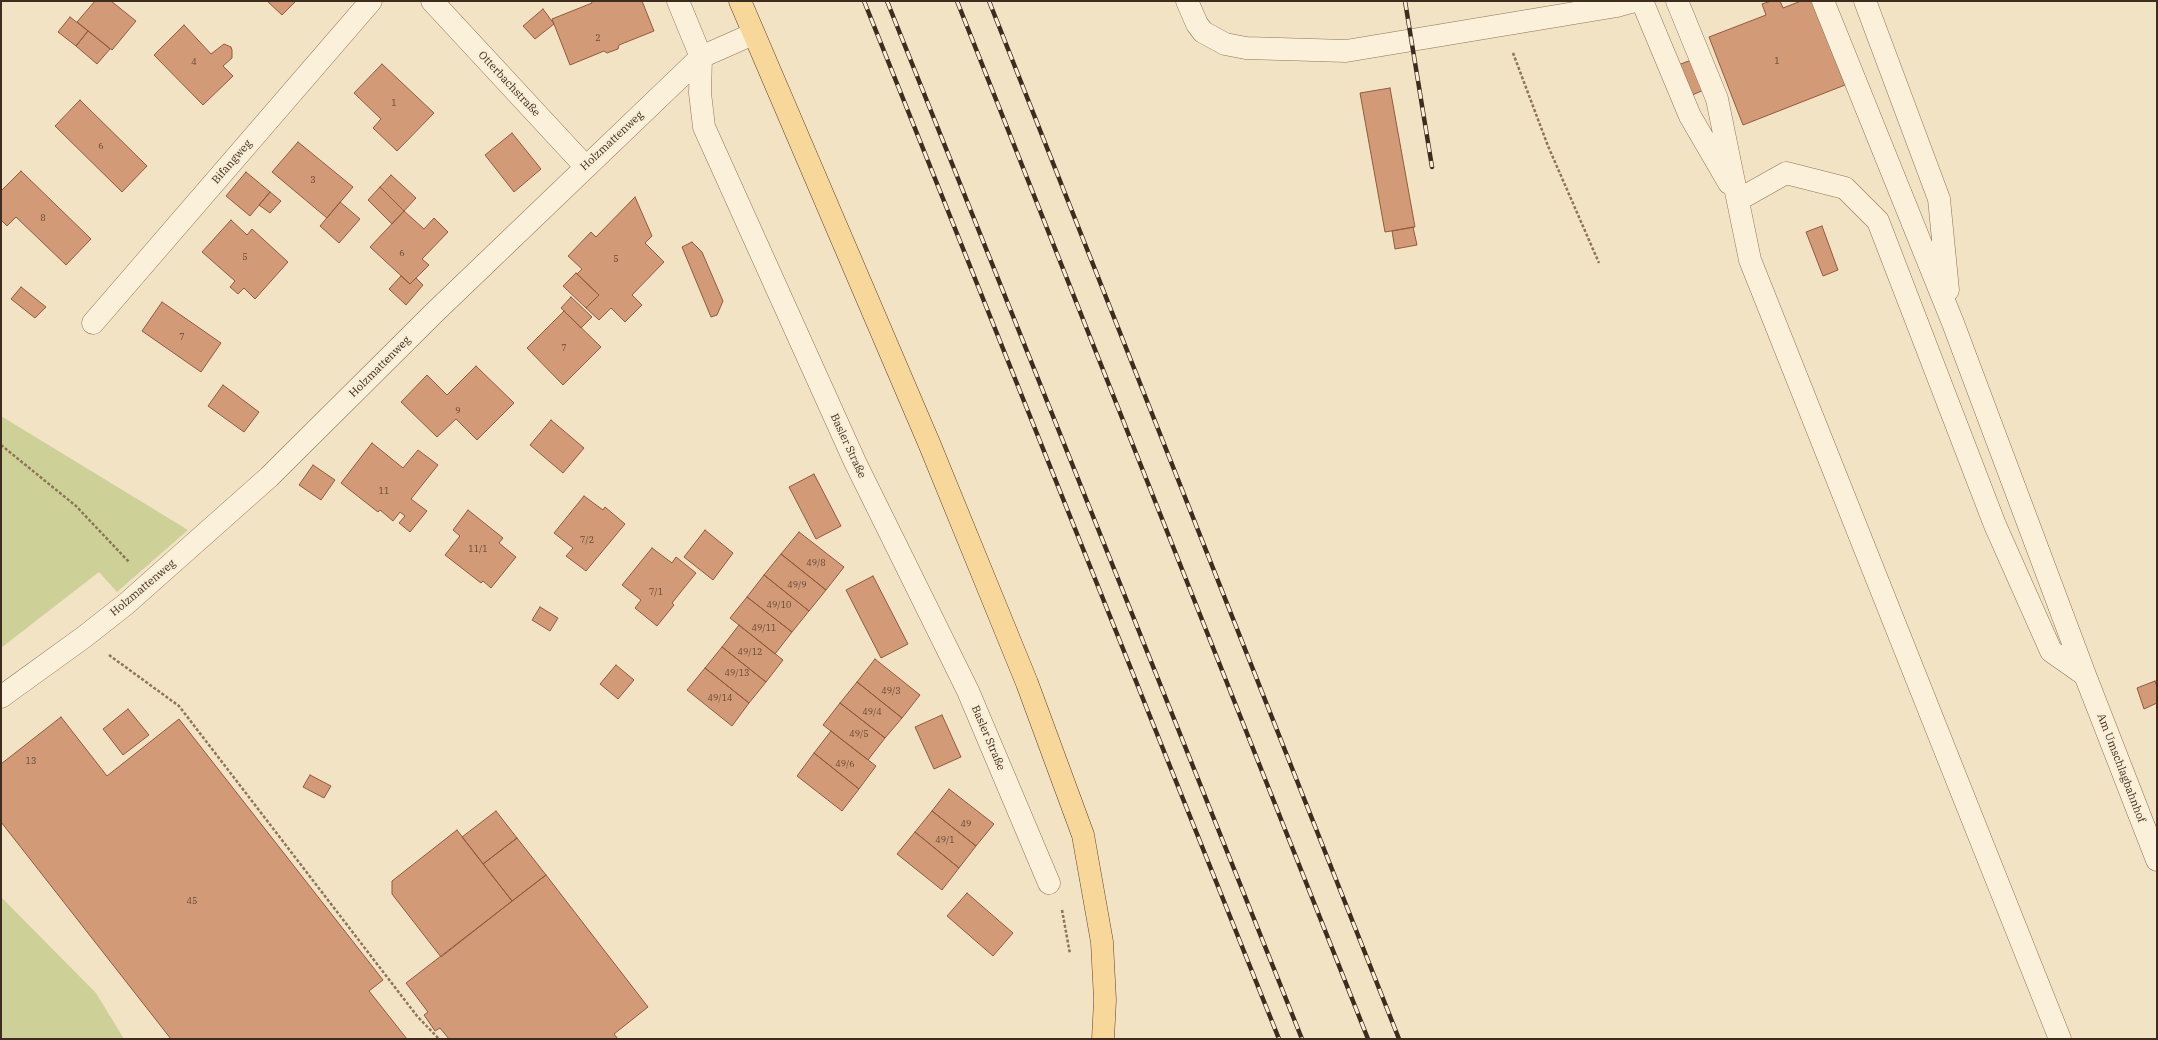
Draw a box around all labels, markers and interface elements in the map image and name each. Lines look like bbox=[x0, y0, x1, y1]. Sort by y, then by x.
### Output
house number: 2 bbox=[595, 33, 601, 43]
street label: Otterbachstraße bbox=[475, 49, 543, 119]
house number: 1 bbox=[1774, 56, 1780, 66]
house number: 4 bbox=[191, 57, 197, 67]
house number: 1 bbox=[391, 98, 397, 108]
street label: Holzmattenweg bbox=[578, 109, 646, 173]
street label: Bifangweg bbox=[209, 137, 255, 187]
house number: 6 bbox=[98, 141, 104, 151]
house number: 3 bbox=[310, 175, 316, 185]
house number: 8 bbox=[40, 213, 46, 223]
house number: 6 bbox=[399, 248, 405, 258]
house number: 5 bbox=[242, 252, 248, 262]
house number: 5 bbox=[613, 254, 619, 264]
house number: 7 bbox=[179, 332, 185, 342]
street label: Holzmattenweg bbox=[347, 334, 413, 400]
house number: 7 bbox=[561, 343, 567, 353]
house number: 9 bbox=[455, 406, 461, 416]
street label: Basler Straße bbox=[827, 412, 869, 480]
house number: 11 bbox=[379, 486, 389, 496]
house number: 7/2 bbox=[580, 535, 594, 545]
house number: 11/1 bbox=[468, 544, 488, 554]
street label: Holzmattenweg bbox=[108, 557, 178, 619]
house number: 49/8 bbox=[806, 558, 826, 568]
house number: 49/9 bbox=[787, 580, 807, 590]
house number: 7/1 bbox=[649, 587, 663, 597]
house number: 49/10 bbox=[767, 600, 791, 610]
house number: 49/11 bbox=[752, 623, 776, 633]
house number: 49/12 bbox=[738, 647, 762, 657]
house number: 49/13 bbox=[725, 668, 749, 678]
house number: 49/3 bbox=[881, 686, 901, 696]
house number: 49/14 bbox=[708, 693, 732, 703]
street label: Basler Straße bbox=[968, 703, 1008, 773]
house number: 49/4 bbox=[862, 707, 882, 717]
street label: Am Umschlagbahnhof bbox=[2094, 712, 2148, 824]
house number: 49/5 bbox=[849, 729, 869, 739]
house number: 13 bbox=[26, 756, 36, 766]
house number: 49/6 bbox=[835, 759, 855, 769]
house number: 49 bbox=[961, 819, 971, 829]
house number: 49/1 bbox=[935, 835, 955, 845]
house number: 45 bbox=[187, 896, 197, 906]

